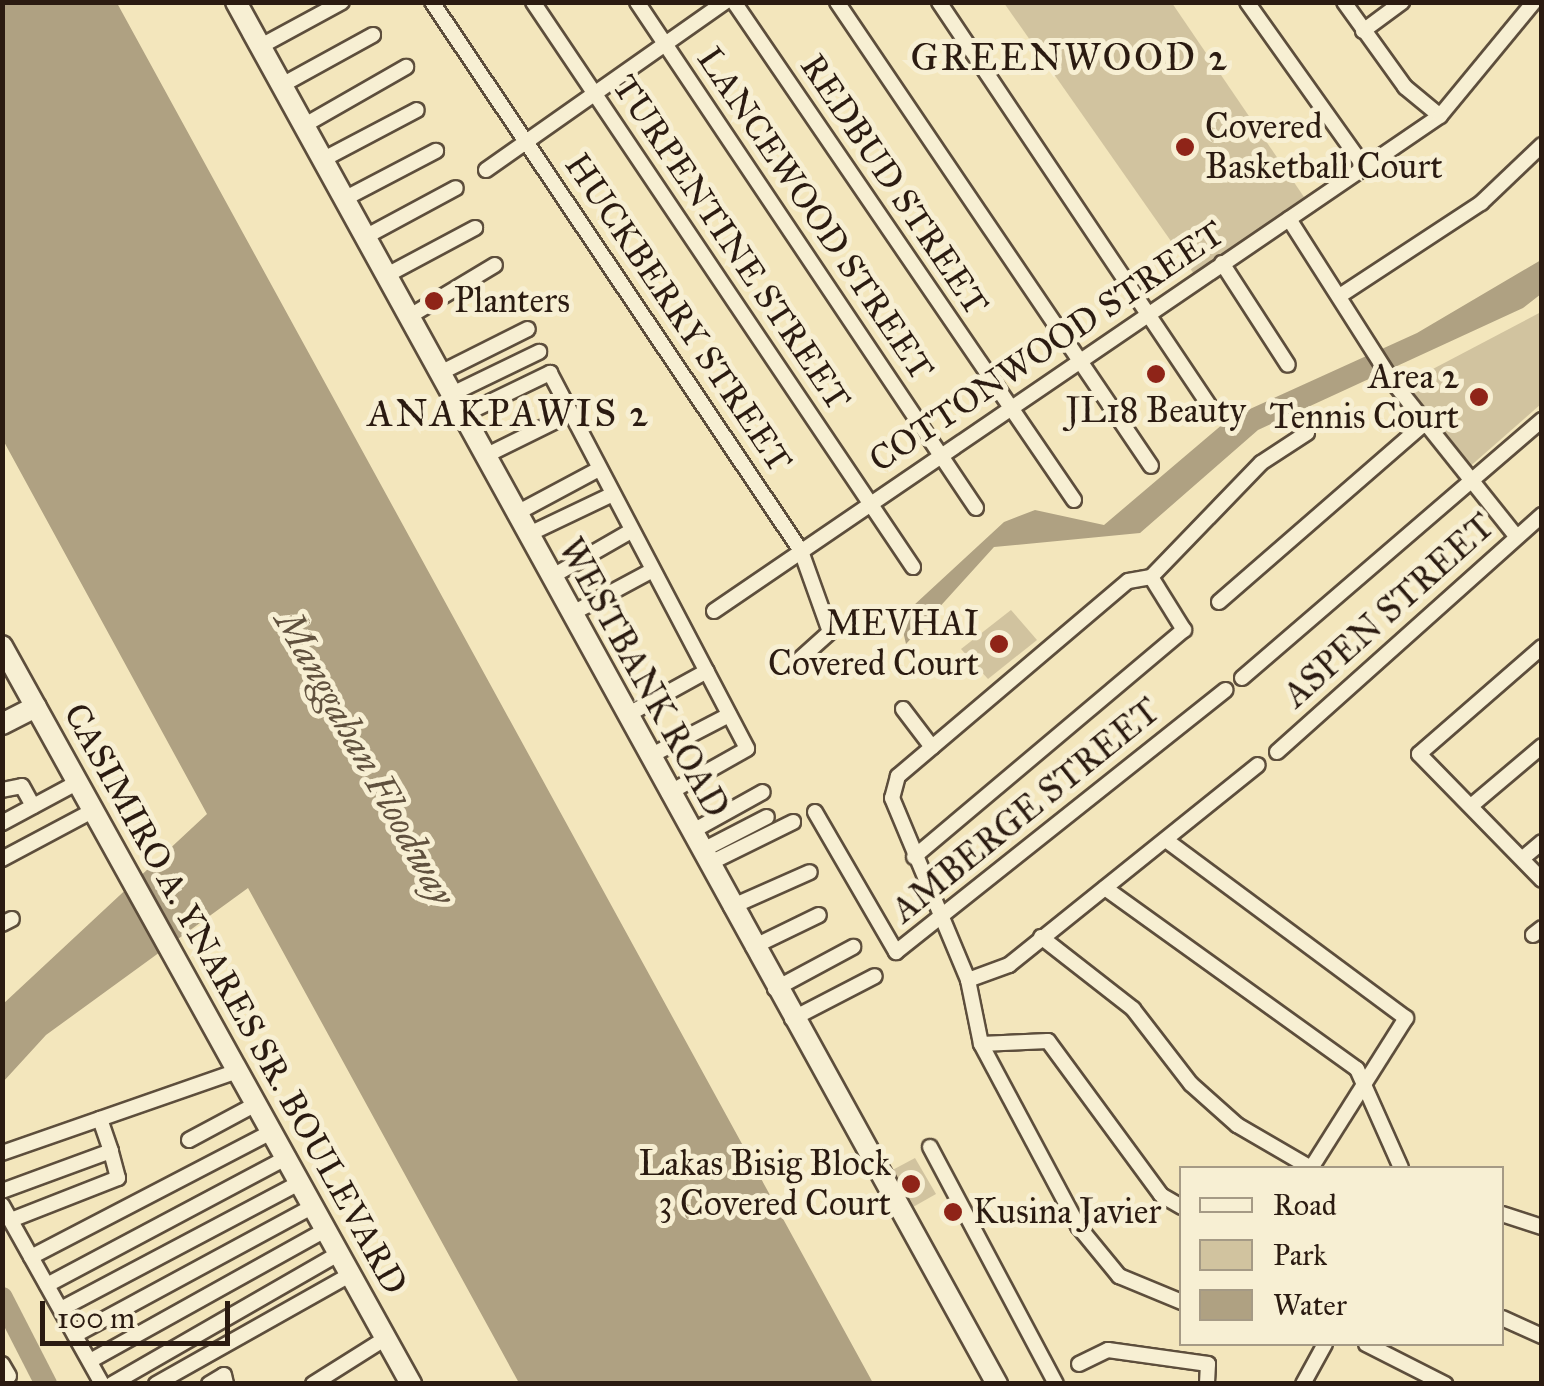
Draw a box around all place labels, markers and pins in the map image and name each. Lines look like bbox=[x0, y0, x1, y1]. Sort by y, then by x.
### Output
place label: Covered Basketball Court bbox=[1205, 106, 1443, 188]
marker: Covered Basketball Court bbox=[1174, 136, 1196, 158]
place label: Planters bbox=[454, 280, 570, 322]
marker: Planters bbox=[423, 290, 445, 312]
place label: Area 2 Tennis Court bbox=[1270, 356, 1459, 438]
marker: JL18 Beauty bbox=[1145, 363, 1167, 385]
marker: Area 2 Tennis Court bbox=[1468, 386, 1490, 408]
place label: JL18 Beauty bbox=[1066, 390, 1246, 432]
place label: MEVHAI Covered Court bbox=[768, 603, 979, 685]
marker: MEVHAI Covered Court bbox=[988, 633, 1010, 655]
place label: Lakas Bisig Block 3 Covered Court bbox=[639, 1143, 891, 1225]
marker: Lakas Bisig Block 3 Covered Court bbox=[900, 1173, 922, 1195]
place label: Kusina Javier bbox=[973, 1191, 1161, 1233]
marker: Kusina Javier bbox=[942, 1201, 964, 1223]

